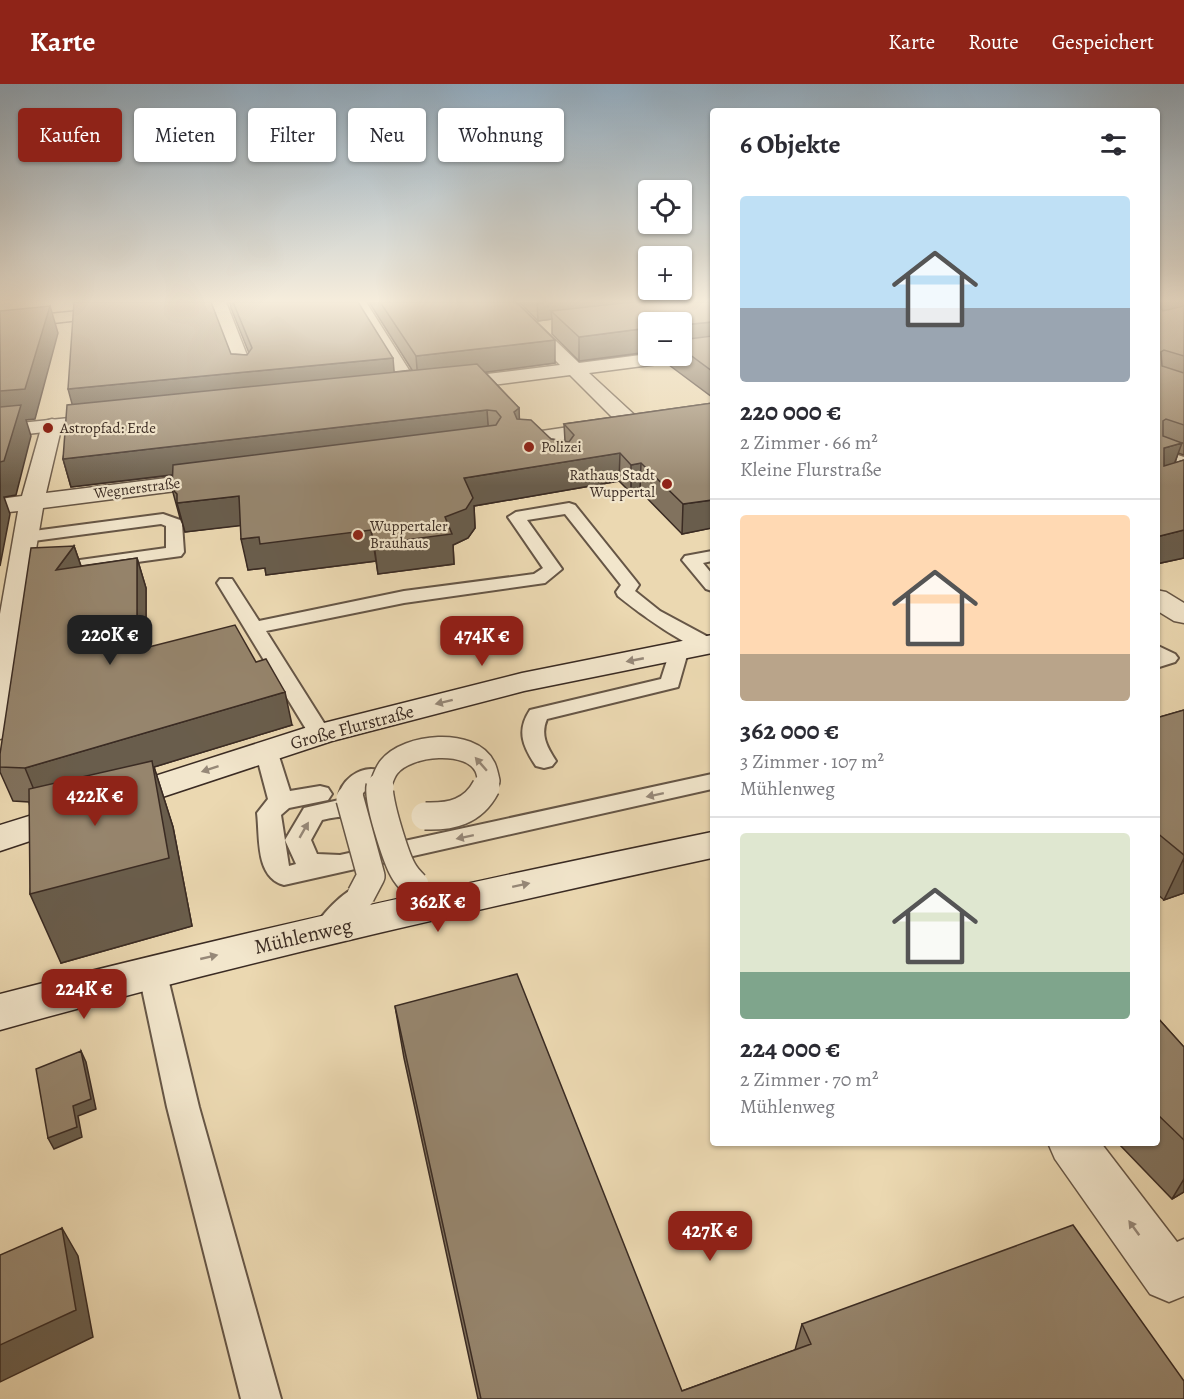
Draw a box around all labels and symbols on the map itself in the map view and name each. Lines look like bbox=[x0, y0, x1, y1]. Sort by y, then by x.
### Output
place label: Astropfad: Erde bbox=[59, 418, 156, 438]
marker: Astropfad: Erde bbox=[41, 421, 55, 435]
place label: Polizei bbox=[541, 437, 582, 457]
marker: Polizei bbox=[522, 440, 536, 454]
place label: Rathaus Stadt Wuppertal bbox=[569, 465, 655, 502]
street label: Wegnerstraße bbox=[92, 473, 182, 503]
marker: Rathaus Stadt Wuppertal bbox=[660, 477, 674, 491]
place label: Wuppertaler Brauhaus bbox=[369, 516, 448, 553]
marker: Wuppertaler Brauhaus bbox=[351, 528, 365, 542]
pin: 220K € bbox=[61, 615, 159, 666]
pin: 474K € bbox=[433, 616, 531, 667]
one-way arrow bbox=[625, 656, 644, 665]
one-way arrow bbox=[435, 698, 453, 707]
street label: Große Flurstraße bbox=[288, 699, 416, 755]
one-way arrow bbox=[475, 757, 488, 772]
one-way arrow bbox=[201, 765, 219, 774]
pin: 422K € bbox=[46, 776, 144, 827]
one-way arrow bbox=[646, 791, 665, 800]
one-way arrow bbox=[299, 821, 309, 838]
one-way arrow bbox=[456, 832, 474, 842]
one-way arrow bbox=[512, 880, 531, 889]
pin: 362K € bbox=[389, 882, 487, 933]
street label: Mühlenweg bbox=[251, 911, 355, 961]
one-way arrow bbox=[200, 952, 218, 962]
pin: 224K € bbox=[35, 969, 133, 1020]
pin: 427K € bbox=[661, 1211, 759, 1262]
one-way arrow bbox=[1129, 1221, 1141, 1236]

